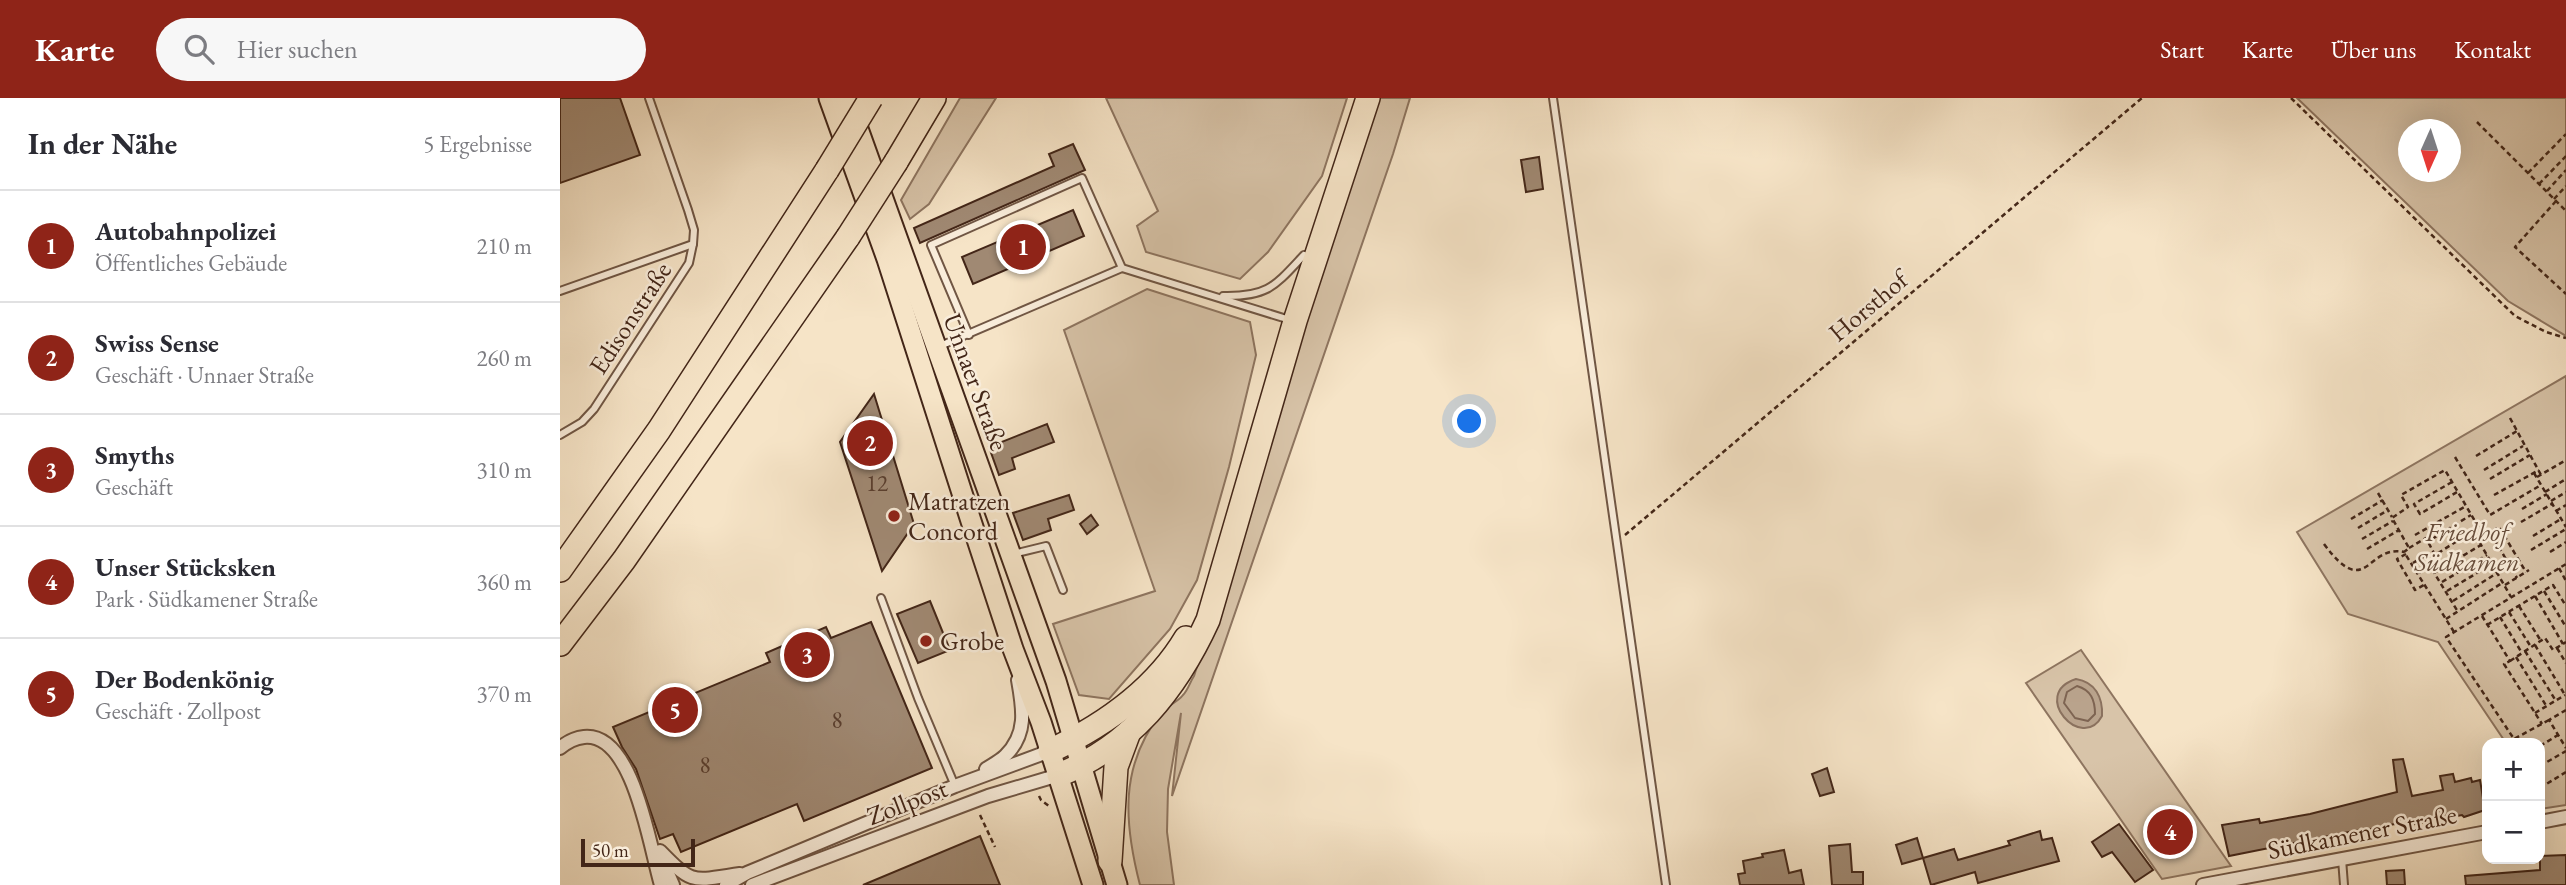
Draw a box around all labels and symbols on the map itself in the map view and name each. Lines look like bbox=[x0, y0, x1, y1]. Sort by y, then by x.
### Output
north arrow bbox=[2398, 119, 2461, 182]
pin: 1 bbox=[1000, 221, 1046, 273]
street label: Edisonstraße bbox=[581, 255, 679, 381]
street label: Horsthof bbox=[1821, 261, 1917, 349]
street label: Unnaer Straße bbox=[935, 309, 1017, 455]
your location bbox=[1452, 404, 1486, 438]
pin: 2 bbox=[847, 417, 893, 469]
house number: 12 bbox=[866, 468, 888, 498]
place label: Matratzen Concord bbox=[908, 484, 1011, 548]
marker: Matratzen Concord bbox=[886, 508, 902, 524]
park label: Friedhof Südkamen bbox=[2413, 515, 2520, 579]
place label: Grobe bbox=[940, 624, 1004, 658]
pin: 3 bbox=[784, 629, 830, 681]
marker: Grobe bbox=[918, 633, 934, 649]
pin: 5 bbox=[652, 684, 698, 736]
house number: 8 bbox=[831, 705, 843, 735]
house number: 8 bbox=[699, 750, 711, 780]
street label: Zollpost bbox=[862, 771, 952, 833]
street label: Südkamener Straße bbox=[2264, 797, 2460, 867]
pin: 4 bbox=[2147, 806, 2193, 858]
scale bar bbox=[581, 836, 695, 868]

